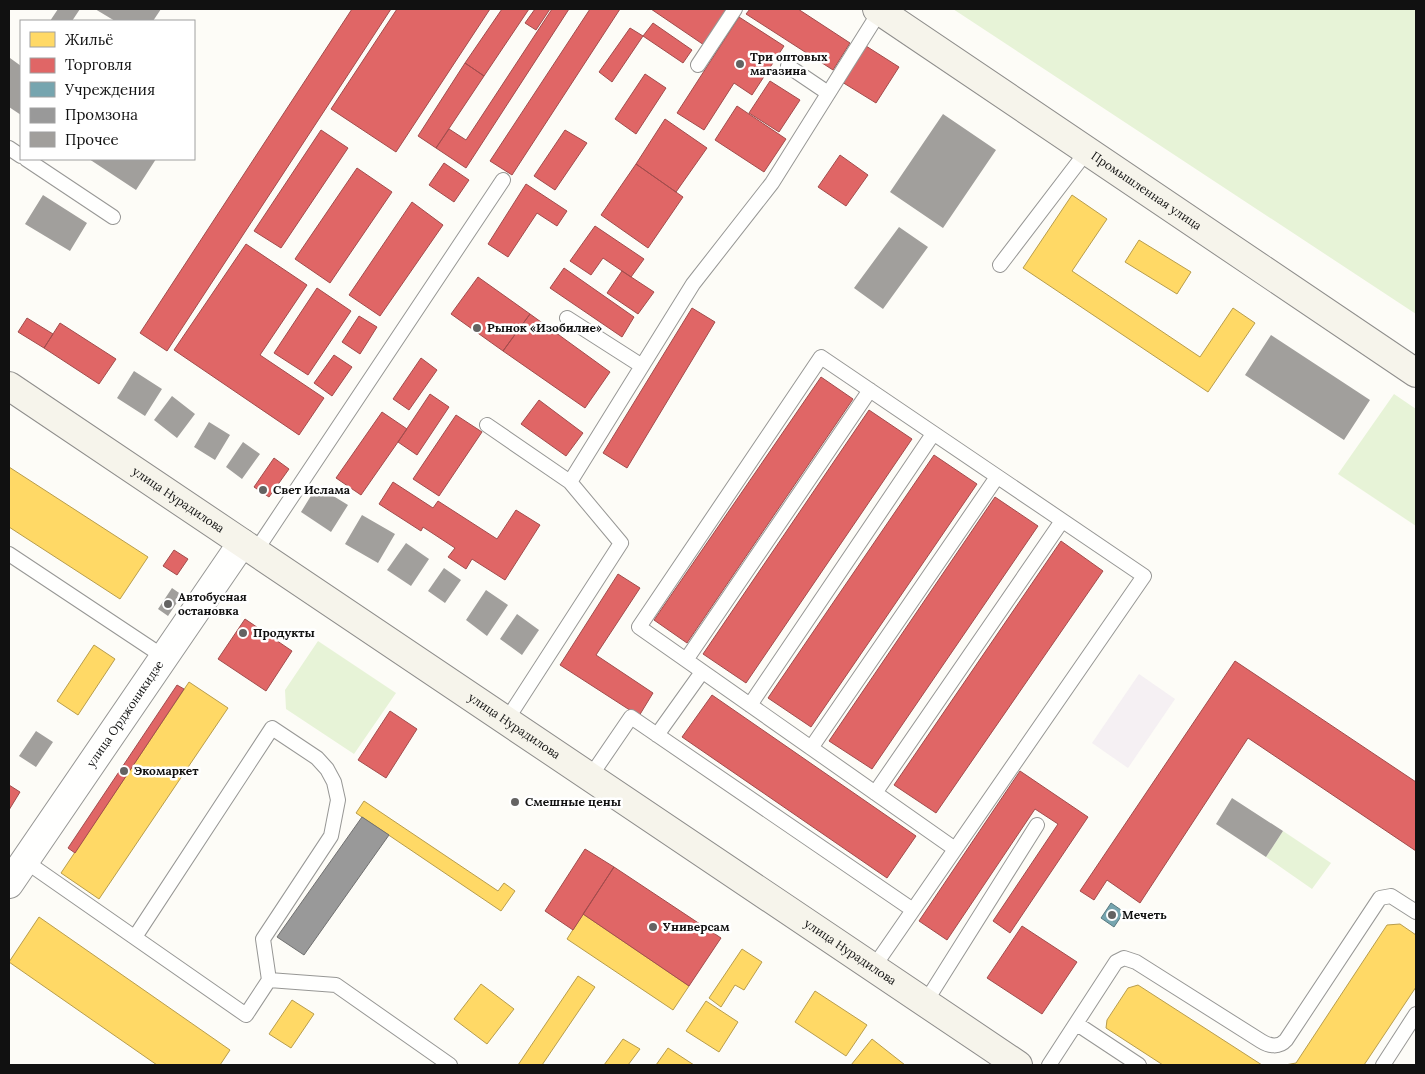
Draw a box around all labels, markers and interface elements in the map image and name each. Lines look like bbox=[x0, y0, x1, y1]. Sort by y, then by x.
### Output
legend bbox=[20, 20, 195, 160]
text: Жильё bbox=[65, 30, 113, 49]
place label: Три оптовых магазина bbox=[750, 49, 828, 78]
text: Торговля bbox=[65, 55, 132, 74]
marker: Три оптовых магазина bbox=[734, 58, 746, 70]
text: Учреждения bbox=[64, 80, 155, 99]
text: Промзона bbox=[65, 105, 138, 124]
text: Прочее bbox=[65, 130, 119, 149]
street label: Промышленная улица bbox=[1089, 148, 1205, 233]
place label: Рынок «Изобилие» bbox=[487, 320, 602, 335]
marker: Рынок «Изобилие» bbox=[471, 322, 483, 334]
street label: улица Нурадилова bbox=[130, 463, 227, 536]
place label: Свет Ислама bbox=[273, 482, 351, 497]
marker: Свет Ислама bbox=[257, 484, 269, 496]
place label: Автобусная остановка bbox=[178, 589, 247, 618]
marker: Автобусная остановка bbox=[162, 598, 174, 610]
place label: Продукты bbox=[253, 625, 315, 640]
marker: Продукты bbox=[237, 627, 249, 639]
street label: улица Орджоникидзе bbox=[83, 657, 167, 770]
street label: улица Нурадилова bbox=[466, 689, 563, 762]
place label: Экомаркет bbox=[134, 763, 199, 778]
marker: Экомаркет bbox=[118, 765, 130, 777]
place label: Смешные цены bbox=[525, 794, 621, 809]
marker: Смешные цены bbox=[509, 796, 521, 808]
place label: Мечеть bbox=[1122, 907, 1167, 922]
marker: Мечеть bbox=[1106, 909, 1118, 921]
street label: улица Нурадилова bbox=[802, 915, 899, 988]
place label: Универсам bbox=[663, 919, 730, 934]
marker: Универсам bbox=[647, 921, 659, 933]

